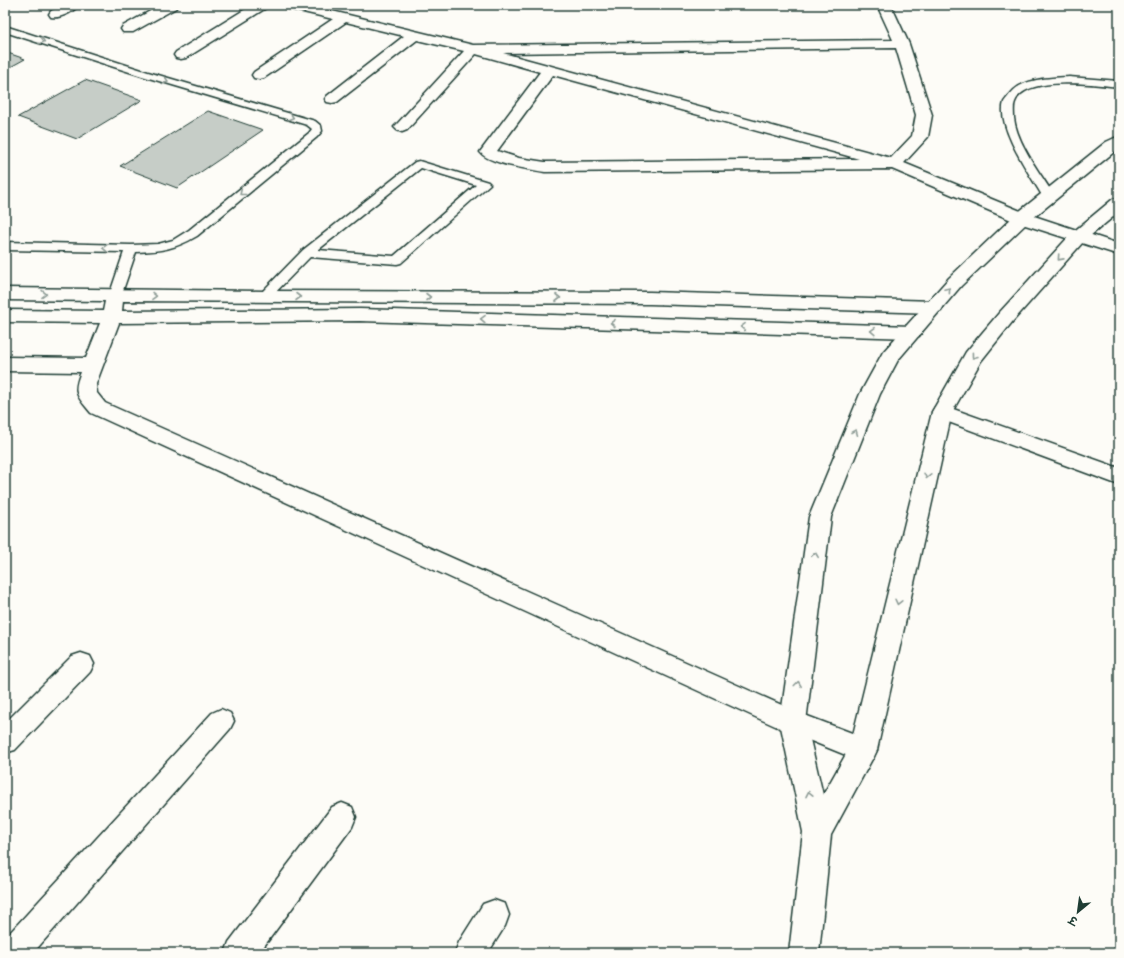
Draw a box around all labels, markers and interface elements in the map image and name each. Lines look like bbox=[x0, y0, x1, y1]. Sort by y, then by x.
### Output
one-way arrow bbox=[38, 36, 45, 45]
one-way arrow bbox=[162, 76, 169, 85]
one-way arrow bbox=[287, 112, 294, 121]
one-way arrow bbox=[239, 188, 247, 195]
one-way arrow bbox=[102, 244, 108, 252]
one-way arrow bbox=[1057, 253, 1064, 261]
one-way arrow bbox=[944, 287, 951, 294]
one-way arrow bbox=[41, 290, 47, 298]
one-way arrow bbox=[151, 292, 157, 300]
one-way arrow bbox=[295, 293, 301, 301]
one-way arrow bbox=[425, 293, 431, 301]
one-way arrow bbox=[555, 294, 561, 302]
one-way arrow bbox=[480, 315, 486, 323]
one-way arrow bbox=[610, 319, 616, 327]
one-way arrow bbox=[740, 323, 746, 331]
one-way arrow bbox=[870, 327, 876, 335]
one-way arrow bbox=[971, 352, 979, 359]
one-way arrow bbox=[850, 428, 858, 435]
one-way arrow bbox=[924, 472, 932, 479]
one-way arrow bbox=[810, 552, 819, 558]
one-way arrow bbox=[894, 598, 903, 605]
one-way arrow bbox=[793, 681, 802, 687]
one-way arrow bbox=[805, 791, 813, 798]
north arrow bbox=[1058, 892, 1098, 932]
text: उ bbox=[1065, 912, 1081, 930]

